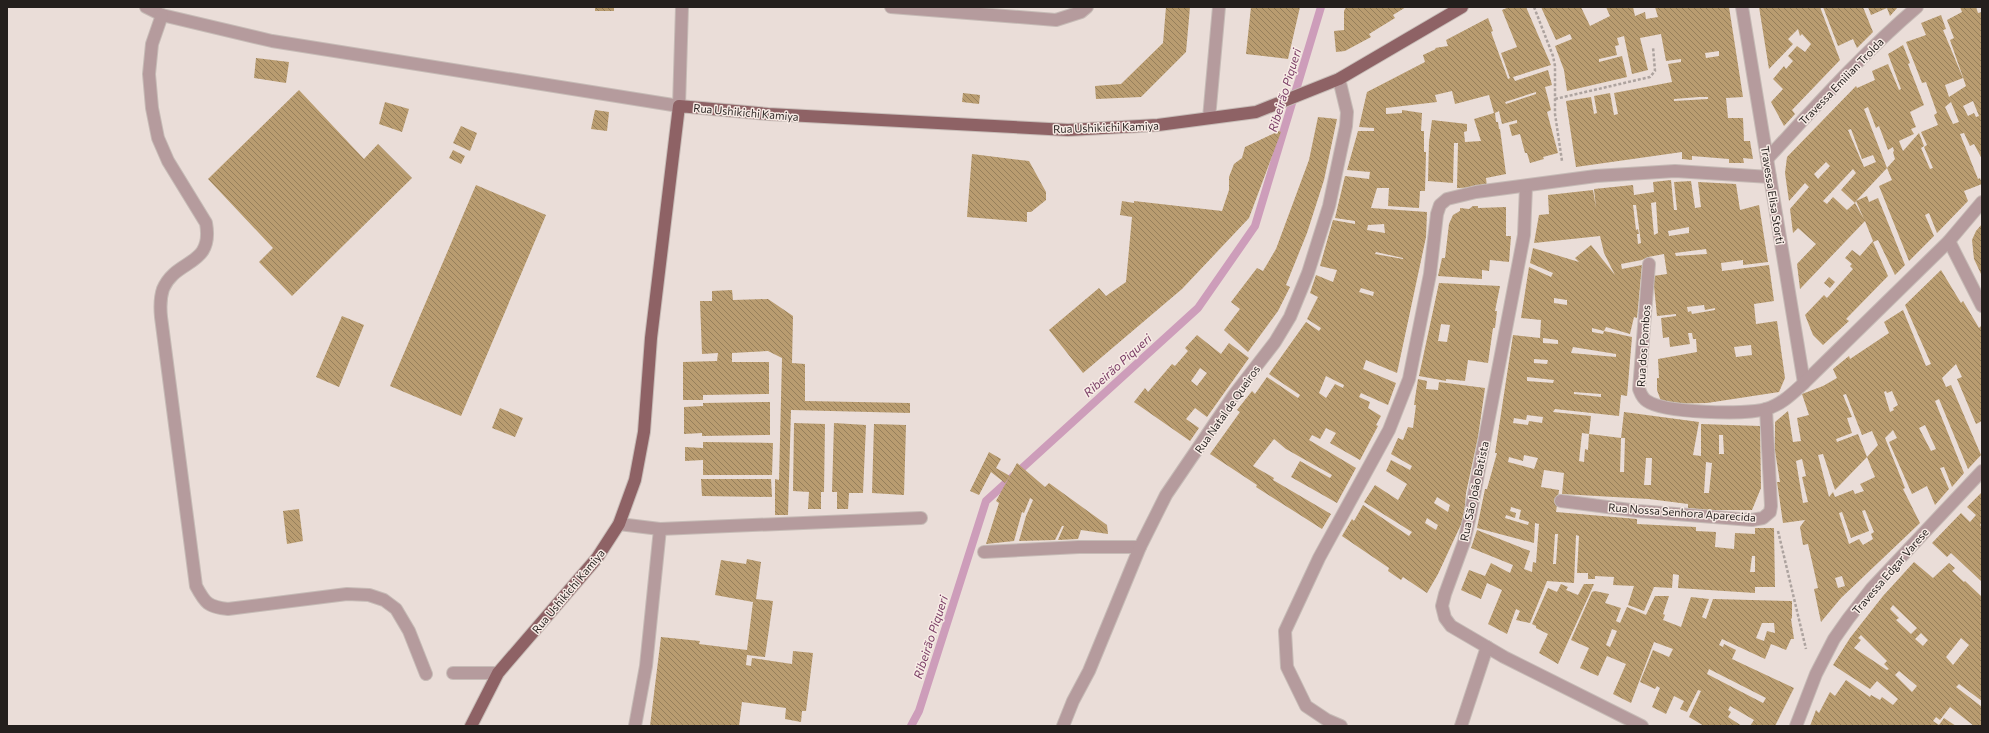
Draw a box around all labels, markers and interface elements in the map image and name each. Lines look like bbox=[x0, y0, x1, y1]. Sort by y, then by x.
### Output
street label: Travessa Emilian Trolda bbox=[1796, 35, 1886, 127]
water label: Ribeirão Piqueri bbox=[1265, 46, 1304, 133]
street label: Rua Ushikichi Kamiya bbox=[693, 101, 799, 123]
street label: Rua Ushikichi Kamiya bbox=[1053, 119, 1159, 135]
street label: Travessa Elisa Storti bbox=[1759, 145, 1787, 245]
street label: Rua dos Pombos bbox=[1634, 305, 1652, 387]
water label: Ribeirão Piqueri bbox=[1080, 330, 1155, 399]
street label: Rua Natal de Queiros bbox=[1192, 363, 1262, 455]
street label: Rua São João Batista bbox=[1457, 440, 1492, 542]
street label: Rua Nossa Senhora Aparecida bbox=[1608, 500, 1756, 524]
street label: Travessa Edgar Varese bbox=[1849, 525, 1931, 617]
street label: Rua Ushikichi Kamiya bbox=[529, 546, 607, 636]
water label: Ribeirão Piqueri bbox=[910, 593, 950, 680]

